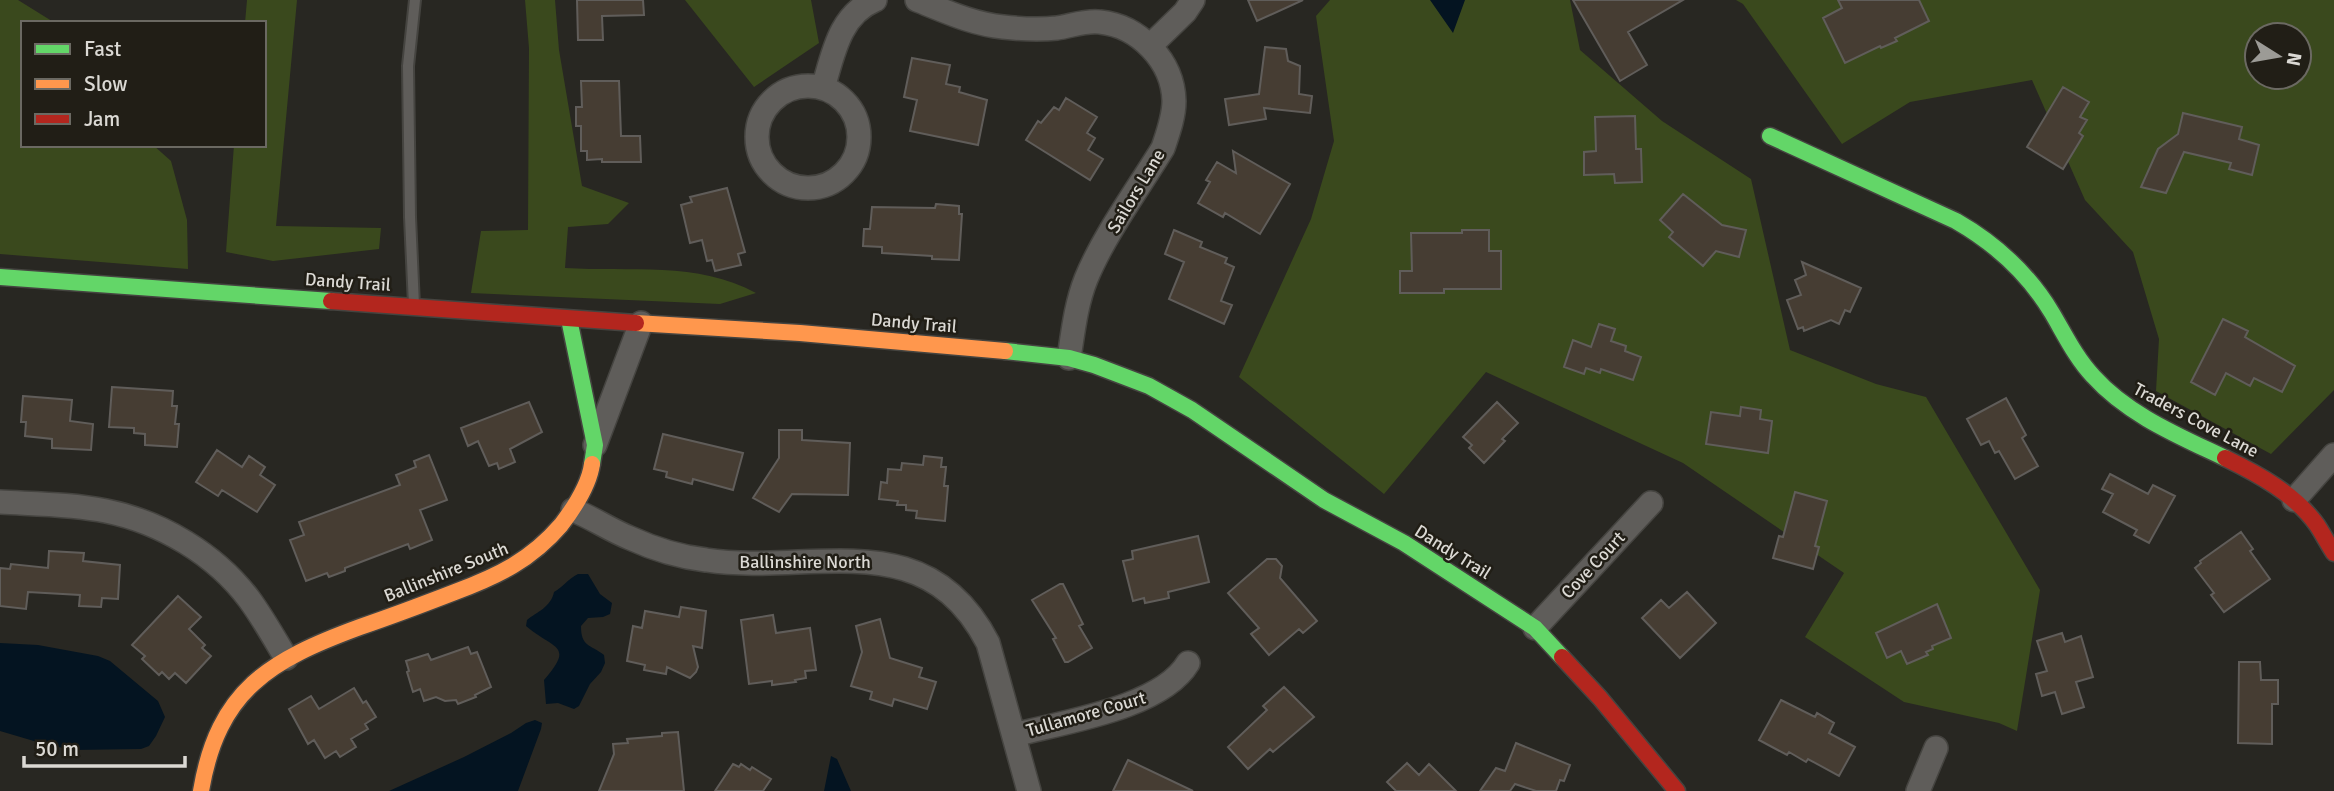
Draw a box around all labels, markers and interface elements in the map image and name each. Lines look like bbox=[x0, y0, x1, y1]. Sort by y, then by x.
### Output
legend bbox=[21, 21, 266, 147]
north arrow bbox=[2243, 21, 2313, 91]
text: Fast bbox=[84, 36, 121, 62]
text: N bbox=[2281, 50, 2307, 68]
text: Slow bbox=[84, 71, 128, 97]
text: Jam bbox=[84, 106, 120, 132]
street label: Sailors Lane bbox=[1102, 145, 1170, 237]
street label: Dandy Trail bbox=[304, 268, 392, 296]
street label: Dandy Trail bbox=[870, 308, 958, 338]
street label: Traders Cove Lane bbox=[2130, 378, 2262, 462]
street label: Dandy Trail bbox=[1411, 520, 1495, 584]
street label: Cove Court bbox=[1556, 527, 1630, 603]
street label: Ballinshire South bbox=[381, 537, 511, 607]
street label: Ballinshire North bbox=[739, 551, 871, 573]
street label: Tullamore Court bbox=[1024, 686, 1148, 742]
scale bar bbox=[24, 724, 186, 768]
text: 50 m bbox=[35, 736, 79, 762]

